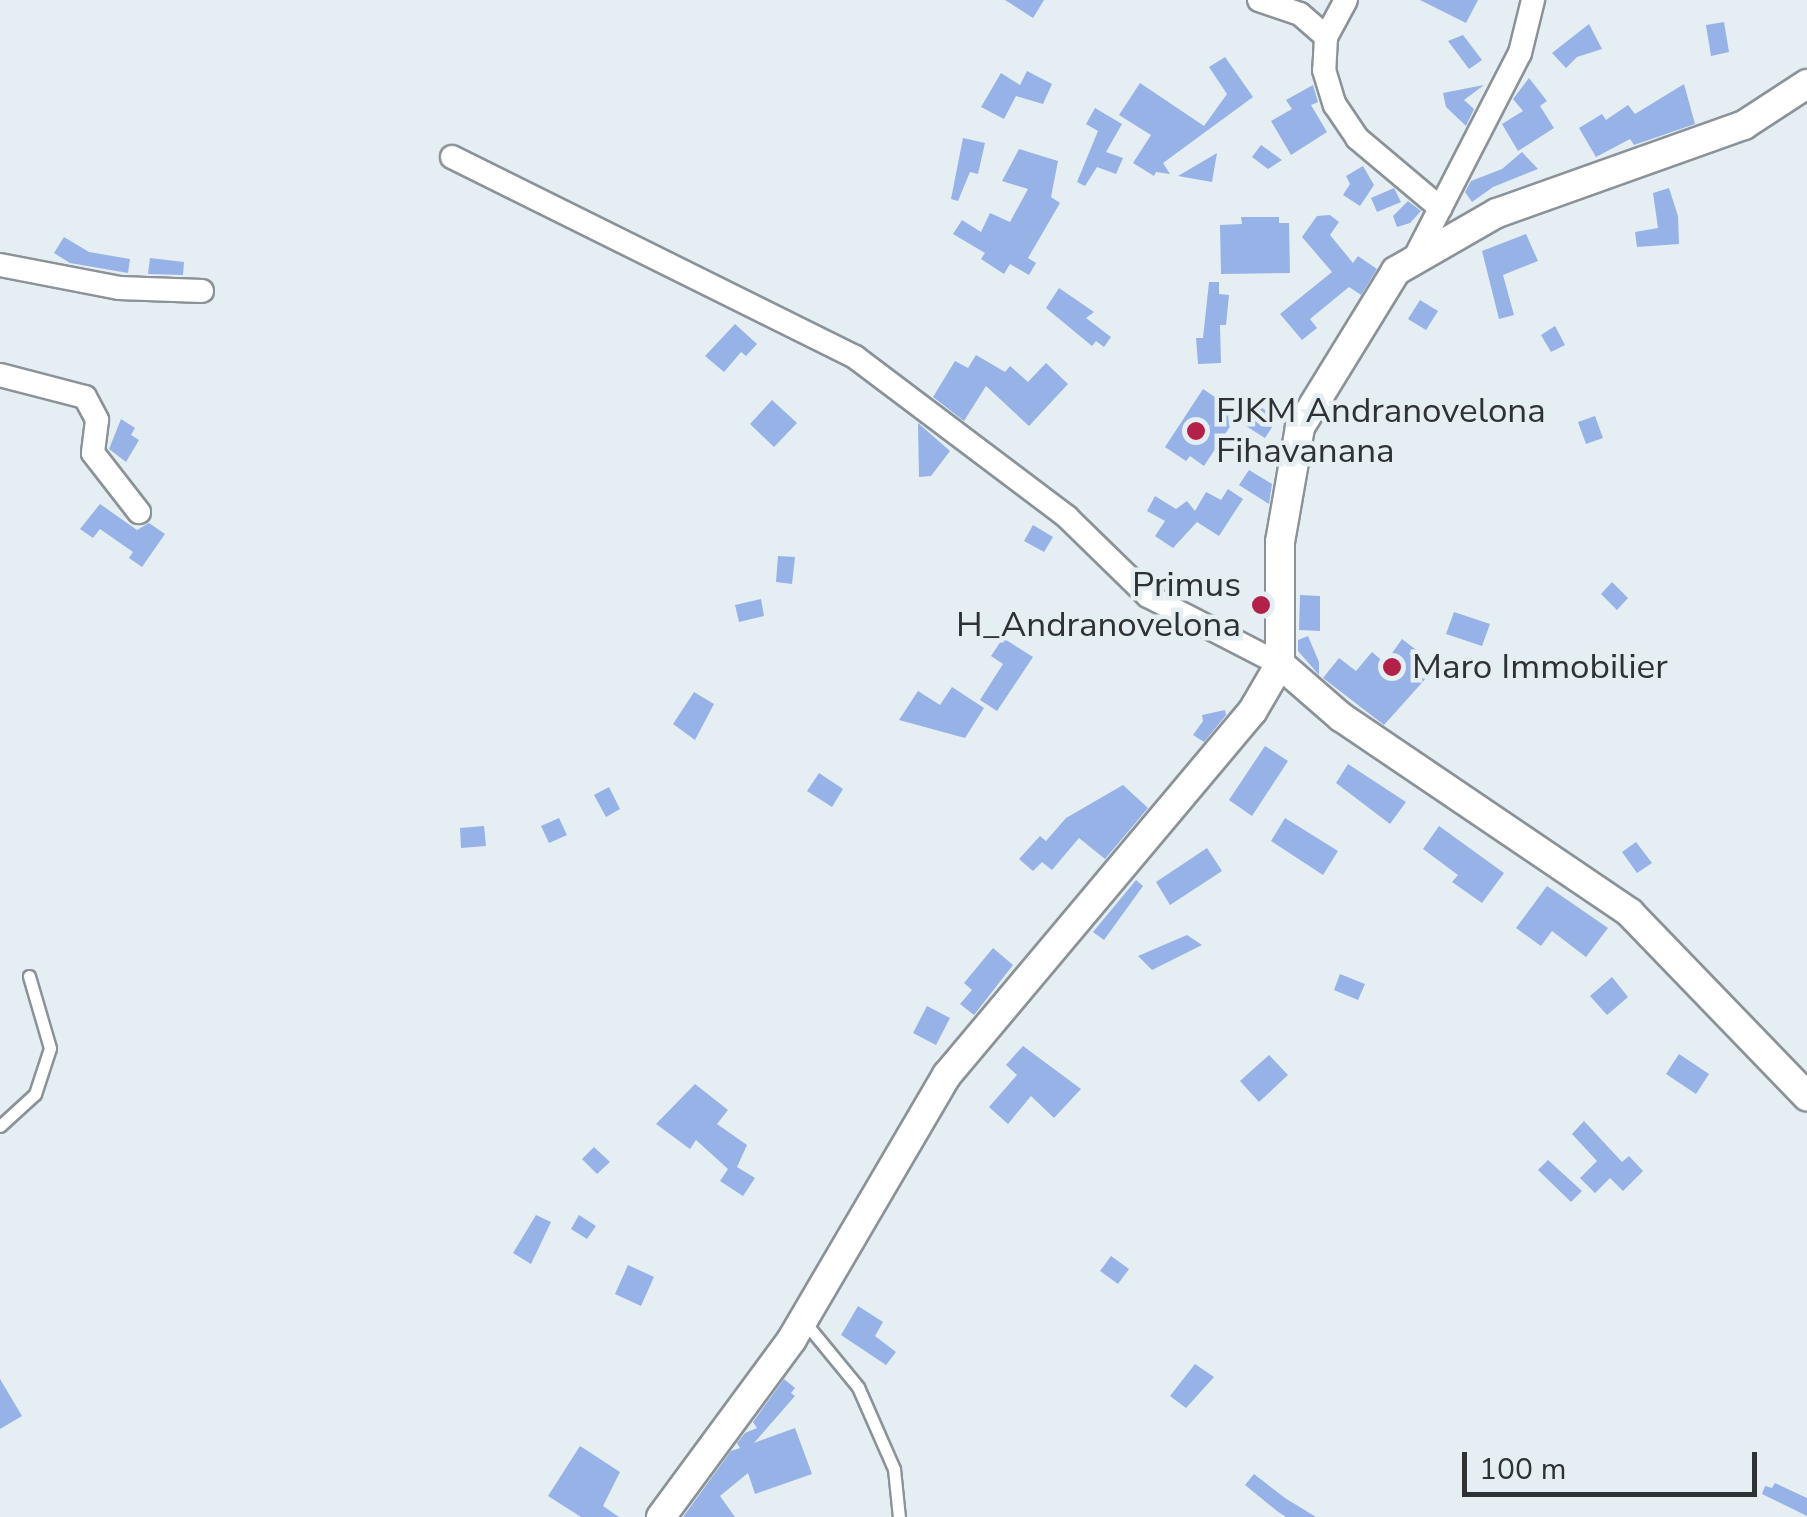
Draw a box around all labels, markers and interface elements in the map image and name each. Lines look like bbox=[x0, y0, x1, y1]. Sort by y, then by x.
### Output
place label: FJKM Andranovelona Fihavanana bbox=[1216, 390, 1546, 472]
marker: FJKM Andranovelona Fihavanana bbox=[1185, 420, 1207, 442]
place label: Primus H_Andranovelona bbox=[956, 564, 1241, 646]
marker: Primus H_Andranovelona bbox=[1250, 594, 1272, 616]
place label: Maro Immobilier bbox=[1412, 646, 1668, 688]
marker: Maro Immobilier bbox=[1381, 656, 1403, 678]
scale bar bbox=[1467, 1432, 1762, 1494]
text: 100 m bbox=[1479, 1449, 1566, 1490]

